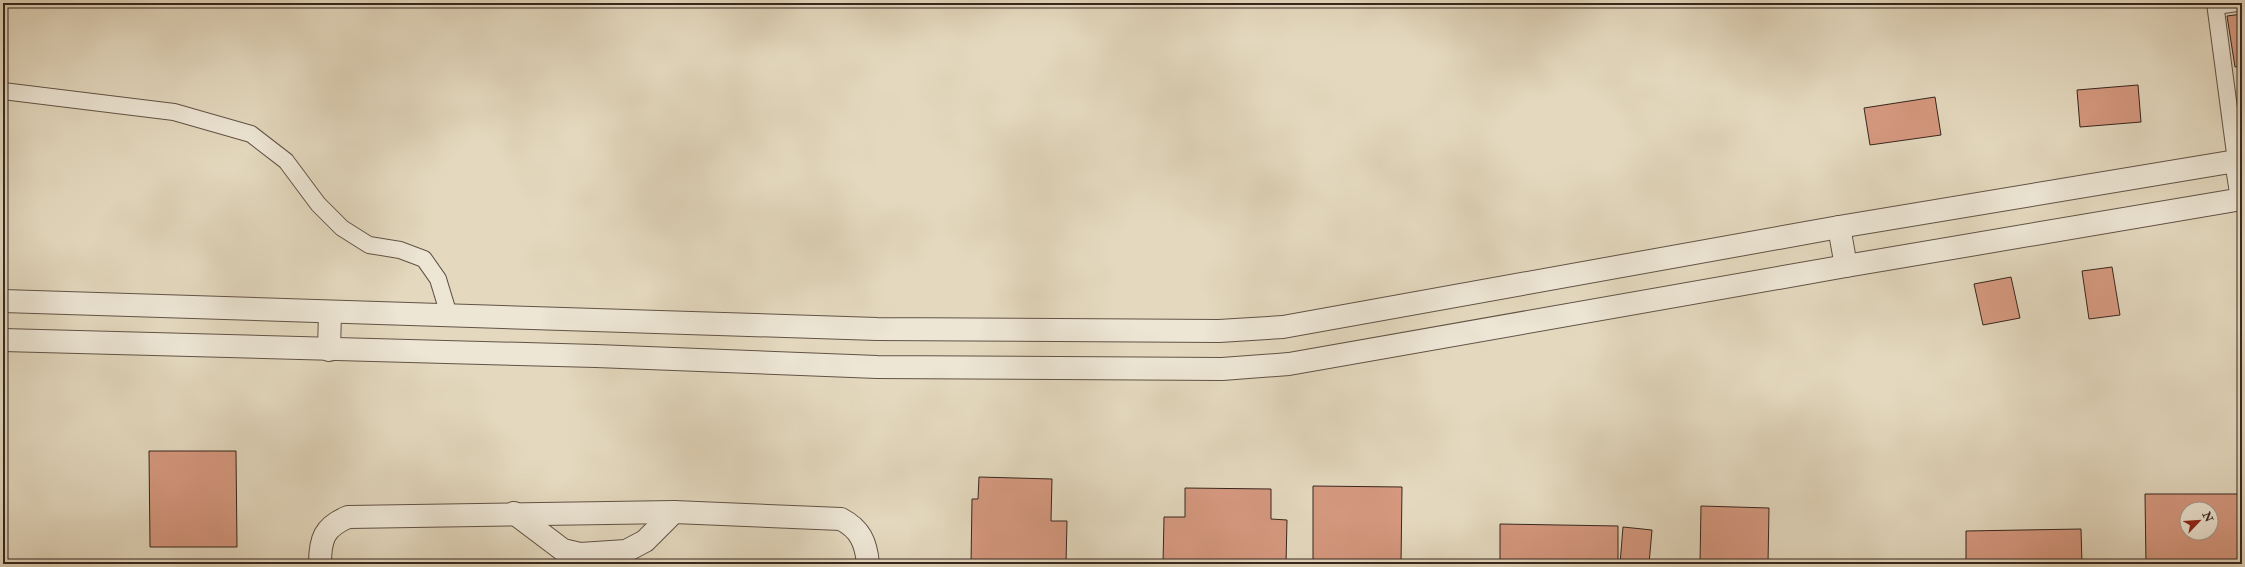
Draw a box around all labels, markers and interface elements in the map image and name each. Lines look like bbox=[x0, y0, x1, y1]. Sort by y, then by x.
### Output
north arrow bbox=[2179, 501, 2219, 541]
text: N bbox=[2199, 509, 2216, 525]

